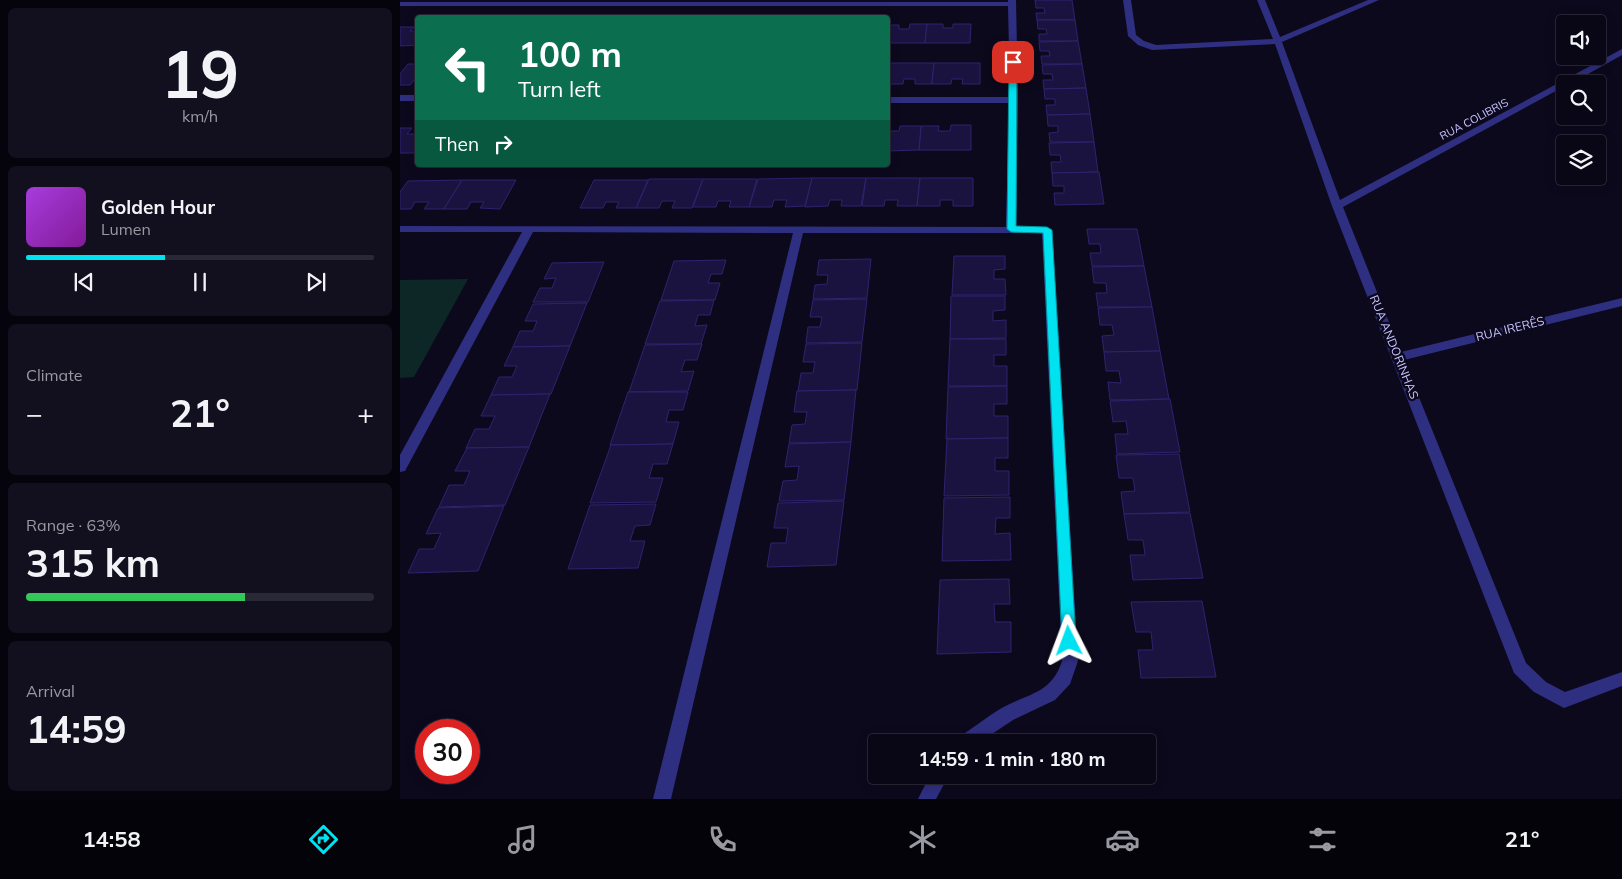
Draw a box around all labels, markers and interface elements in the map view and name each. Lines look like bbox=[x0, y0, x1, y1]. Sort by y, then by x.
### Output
map controls bbox=[1556, 15, 1606, 185]
button: sound bbox=[1556, 15, 1606, 65]
text: 100 m bbox=[518, 32, 622, 76]
text: 19 bbox=[161, 33, 239, 114]
icon: left bbox=[435, 35, 500, 100]
pin bbox=[992, 41, 1034, 83]
icon: arrive bbox=[999, 48, 1027, 76]
text: Turn left bbox=[518, 75, 601, 103]
button: search bbox=[1556, 75, 1606, 125]
street label: RUA COLIBRIS bbox=[1437, 95, 1511, 143]
text: km/h bbox=[182, 106, 218, 126]
icon: right bbox=[489, 130, 517, 158]
text: Then bbox=[435, 132, 479, 156]
button: layers bbox=[1556, 135, 1606, 185]
text: Golden Hour bbox=[101, 195, 215, 219]
text: Lumen bbox=[101, 219, 151, 239]
icon: previous bbox=[70, 268, 98, 296]
icon: pause bbox=[186, 268, 214, 296]
icon: next bbox=[302, 268, 330, 296]
street label: RUA ANDORINHAS bbox=[1367, 293, 1422, 401]
street label: RUA IRERÊS bbox=[1474, 313, 1546, 344]
text: Climate bbox=[26, 365, 82, 385]
text: 21° bbox=[170, 389, 230, 437]
text: − bbox=[26, 396, 43, 431]
text: + bbox=[357, 396, 374, 431]
text: Range · 63% bbox=[26, 515, 121, 535]
text: 315 km bbox=[26, 539, 160, 587]
position arrow bbox=[1042, 614, 1094, 666]
text: Arrival bbox=[26, 681, 75, 701]
text: 14:59 bbox=[26, 705, 127, 753]
speed limit sign: 30 bbox=[415, 719, 480, 784]
text: 14:59 · 1 min · 180 m bbox=[918, 747, 1106, 771]
icon: directions bbox=[306, 822, 341, 857]
icon: music bbox=[505, 822, 540, 857]
icon: phone bbox=[705, 822, 740, 857]
icon: climate bbox=[905, 822, 940, 857]
icon: car bbox=[1105, 822, 1140, 857]
icon: filters bbox=[1305, 822, 1340, 857]
text: 14:58 bbox=[82, 825, 141, 853]
text: 21° bbox=[1505, 825, 1539, 853]

